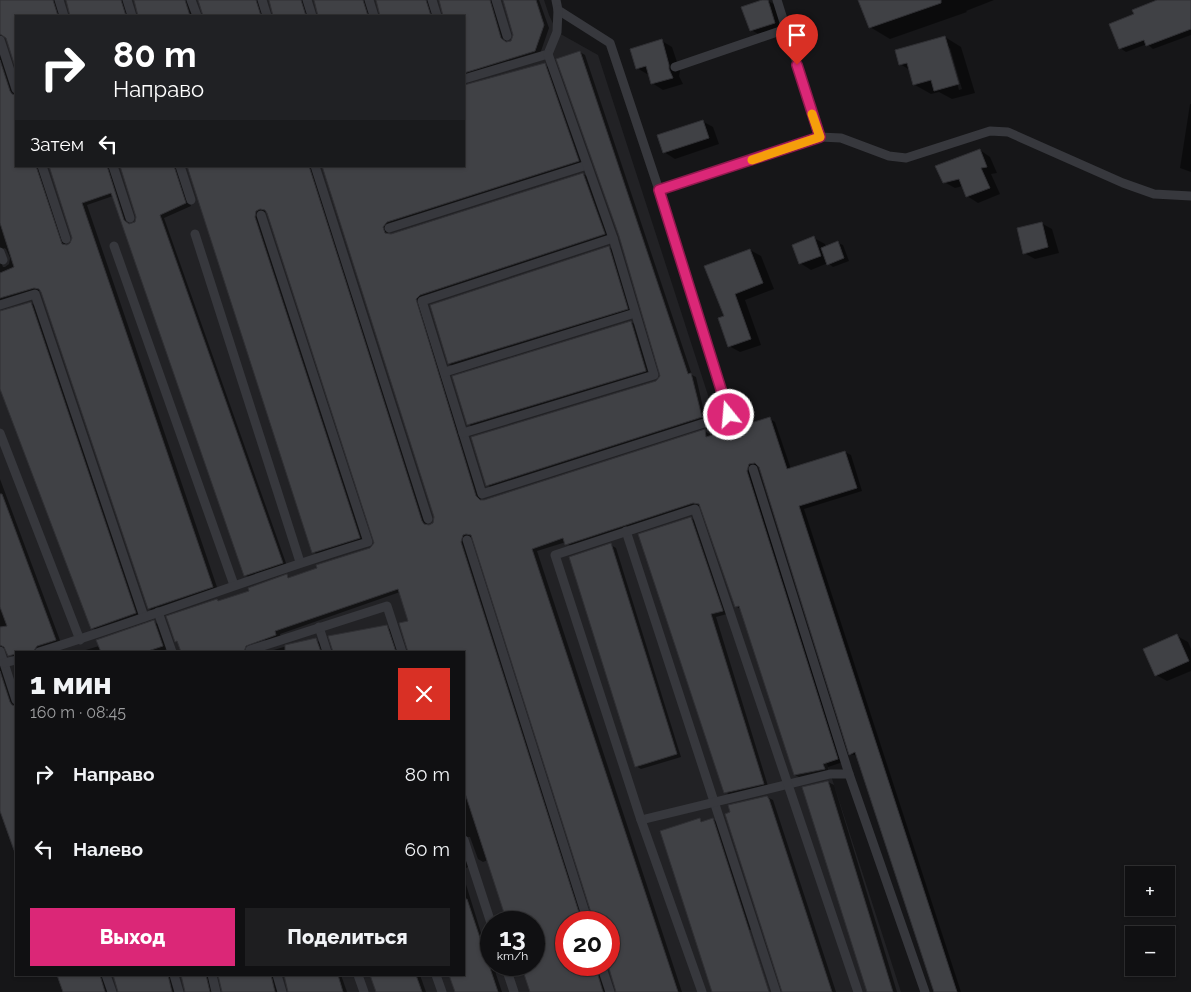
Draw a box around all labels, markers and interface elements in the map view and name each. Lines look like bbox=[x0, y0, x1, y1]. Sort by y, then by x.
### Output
pin bbox=[776, 14, 818, 65]
icon: arrive bbox=[783, 21, 811, 49]
text: 80 m bbox=[113, 34, 197, 75]
icon: right bbox=[30, 35, 95, 100]
text: Направо bbox=[113, 76, 204, 102]
icon: left bbox=[94, 130, 122, 158]
text: Затем bbox=[30, 133, 84, 155]
position arrow bbox=[702, 388, 754, 440]
text: 1 мин bbox=[30, 666, 112, 701]
button: close bbox=[398, 668, 450, 720]
text: 160 m · 08:45 bbox=[30, 703, 126, 722]
icon: right bbox=[30, 760, 58, 788]
text: Направо bbox=[73, 763, 154, 785]
text: 80 m bbox=[405, 763, 450, 785]
icon: left bbox=[30, 835, 58, 863]
text: Налево bbox=[73, 838, 143, 860]
text: 60 m bbox=[405, 838, 450, 860]
map controls bbox=[1125, 866, 1175, 976]
button: + bbox=[1125, 866, 1175, 916]
button: Выход bbox=[30, 908, 235, 966]
button: Поделиться bbox=[245, 908, 450, 966]
speed limit sign: 20 bbox=[555, 911, 620, 976]
text: 13 bbox=[499, 922, 526, 952]
button: − bbox=[1125, 926, 1175, 976]
text: km/h bbox=[497, 949, 528, 963]

